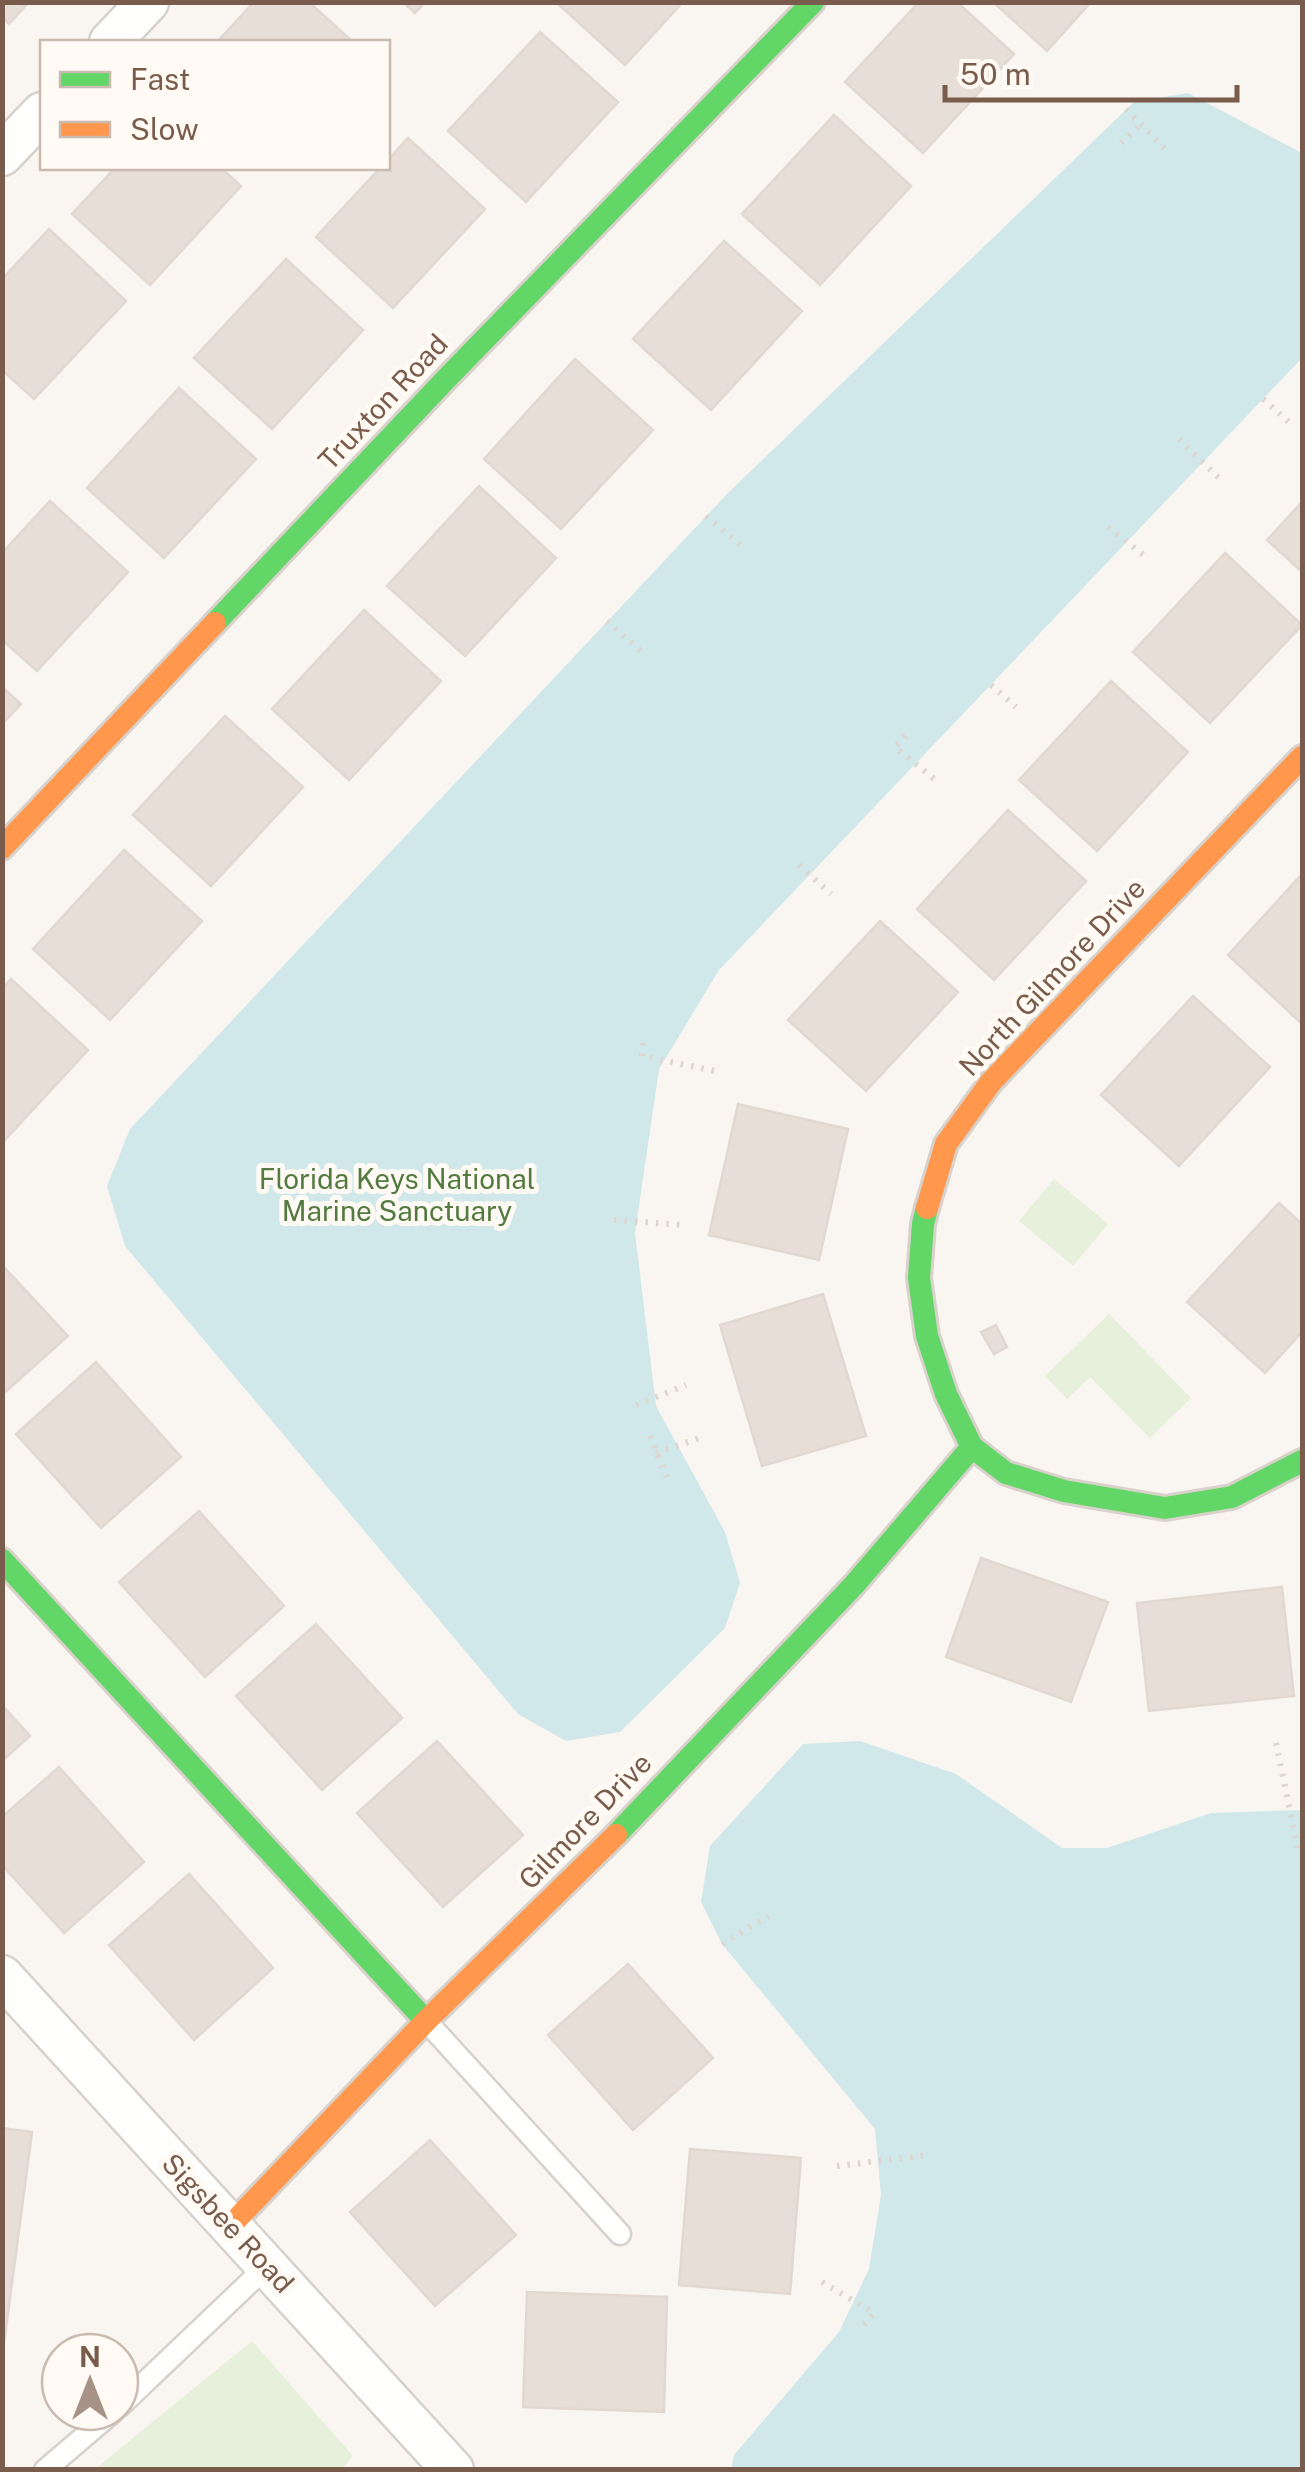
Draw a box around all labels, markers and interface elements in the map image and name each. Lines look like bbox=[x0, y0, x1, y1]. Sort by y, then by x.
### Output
legend bbox=[40, 40, 390, 170]
scale bar bbox=[945, 40, 1238, 102]
text: 50 m bbox=[960, 56, 1031, 92]
text: Fast bbox=[130, 61, 190, 97]
text: Slow bbox=[130, 111, 199, 147]
street label: Truxton Road bbox=[311, 327, 454, 476]
street label: North Gilmore Drive bbox=[952, 871, 1151, 1082]
park label: Florida Keys National Marine Sanctuary bbox=[259, 1162, 535, 1227]
street label: Gilmore Drive bbox=[512, 1746, 658, 1896]
street label: Sigsbee Road bbox=[156, 2146, 301, 2299]
north arrow bbox=[40, 2332, 140, 2432]
text: N bbox=[79, 2340, 101, 2373]

